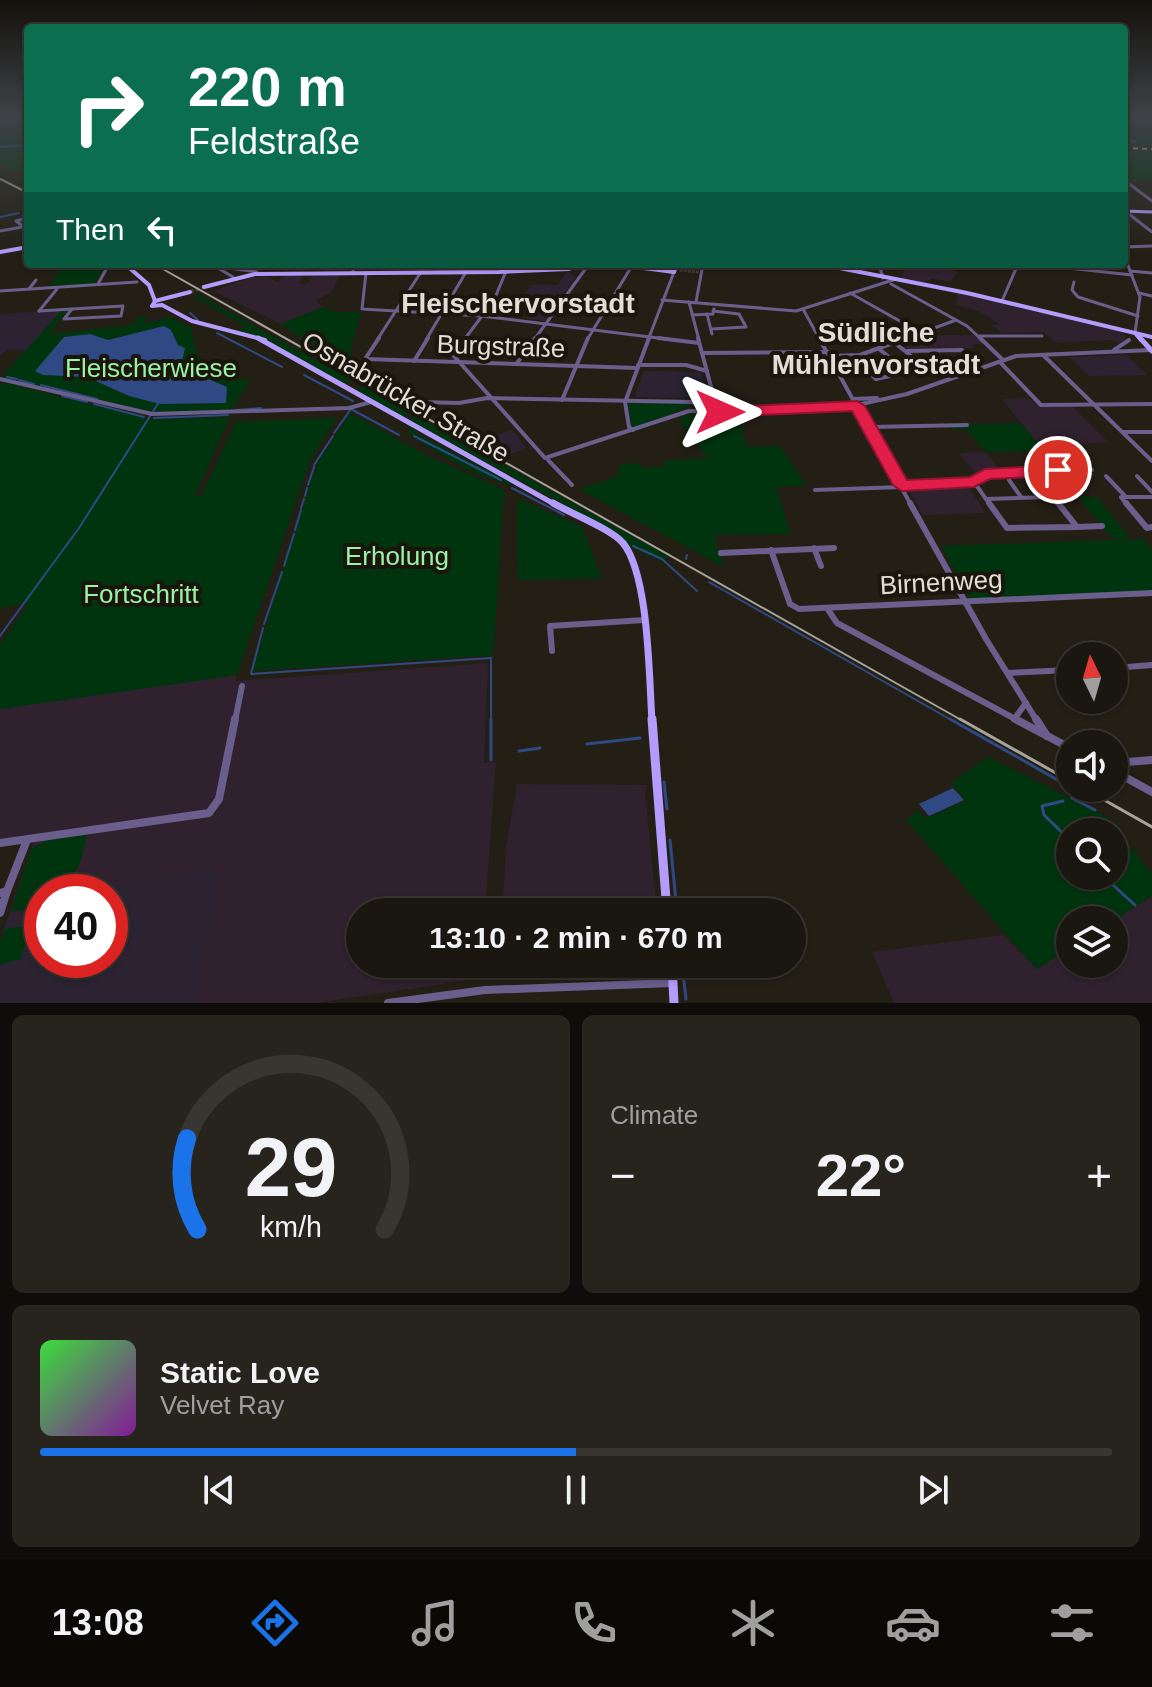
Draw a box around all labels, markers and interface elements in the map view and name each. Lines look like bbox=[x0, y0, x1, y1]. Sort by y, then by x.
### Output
text: 220 m bbox=[188, 55, 347, 118]
icon: right bbox=[56, 56, 160, 160]
text: Feldstraße bbox=[188, 121, 360, 162]
icon: left bbox=[140, 208, 184, 252]
text: Then bbox=[56, 213, 124, 246]
district label: Fleischervorstadt bbox=[401, 288, 635, 319]
district label: Südliche Mühlenvorstadt bbox=[772, 317, 980, 380]
street label: Osnabrücker Straße bbox=[297, 325, 515, 469]
street label: Burgstraße bbox=[436, 329, 566, 363]
park label: Fleischerwiese bbox=[65, 353, 237, 383]
position arrow bbox=[678, 370, 762, 454]
pin bbox=[1024, 436, 1092, 504]
icon: arrive bbox=[1036, 448, 1080, 492]
park label: Erholung bbox=[345, 541, 449, 571]
street label: Birnenweg bbox=[879, 564, 1003, 600]
park label: Fortschritt bbox=[83, 579, 200, 609]
north arrow bbox=[1056, 642, 1128, 714]
map controls bbox=[1056, 642, 1128, 978]
button: sound bbox=[1056, 730, 1128, 802]
button: search bbox=[1056, 818, 1128, 890]
speed limit sign: 40 bbox=[24, 874, 128, 978]
button: layers bbox=[1056, 906, 1128, 978]
text: 13:10 · 2 min · 670 m bbox=[429, 921, 723, 954]
text: Climate bbox=[610, 1100, 698, 1130]
text: 29 bbox=[245, 1121, 337, 1214]
text: 22° bbox=[816, 1142, 906, 1209]
text: − bbox=[610, 1151, 636, 1200]
text: + bbox=[1086, 1151, 1112, 1200]
text: km/h bbox=[260, 1211, 322, 1243]
text: Static Love bbox=[160, 1356, 320, 1389]
text: Velvet Ray bbox=[160, 1390, 284, 1420]
icon: previous bbox=[197, 1468, 241, 1512]
icon: pause bbox=[554, 1468, 598, 1512]
icon: next bbox=[911, 1468, 955, 1512]
icon: directions bbox=[247, 1595, 303, 1651]
icon: music bbox=[407, 1595, 463, 1651]
icon: phone bbox=[566, 1595, 622, 1651]
icon: climate bbox=[725, 1595, 781, 1651]
icon: car bbox=[885, 1595, 941, 1651]
icon: filters bbox=[1044, 1595, 1100, 1651]
text: 13:08 bbox=[52, 1602, 144, 1643]

